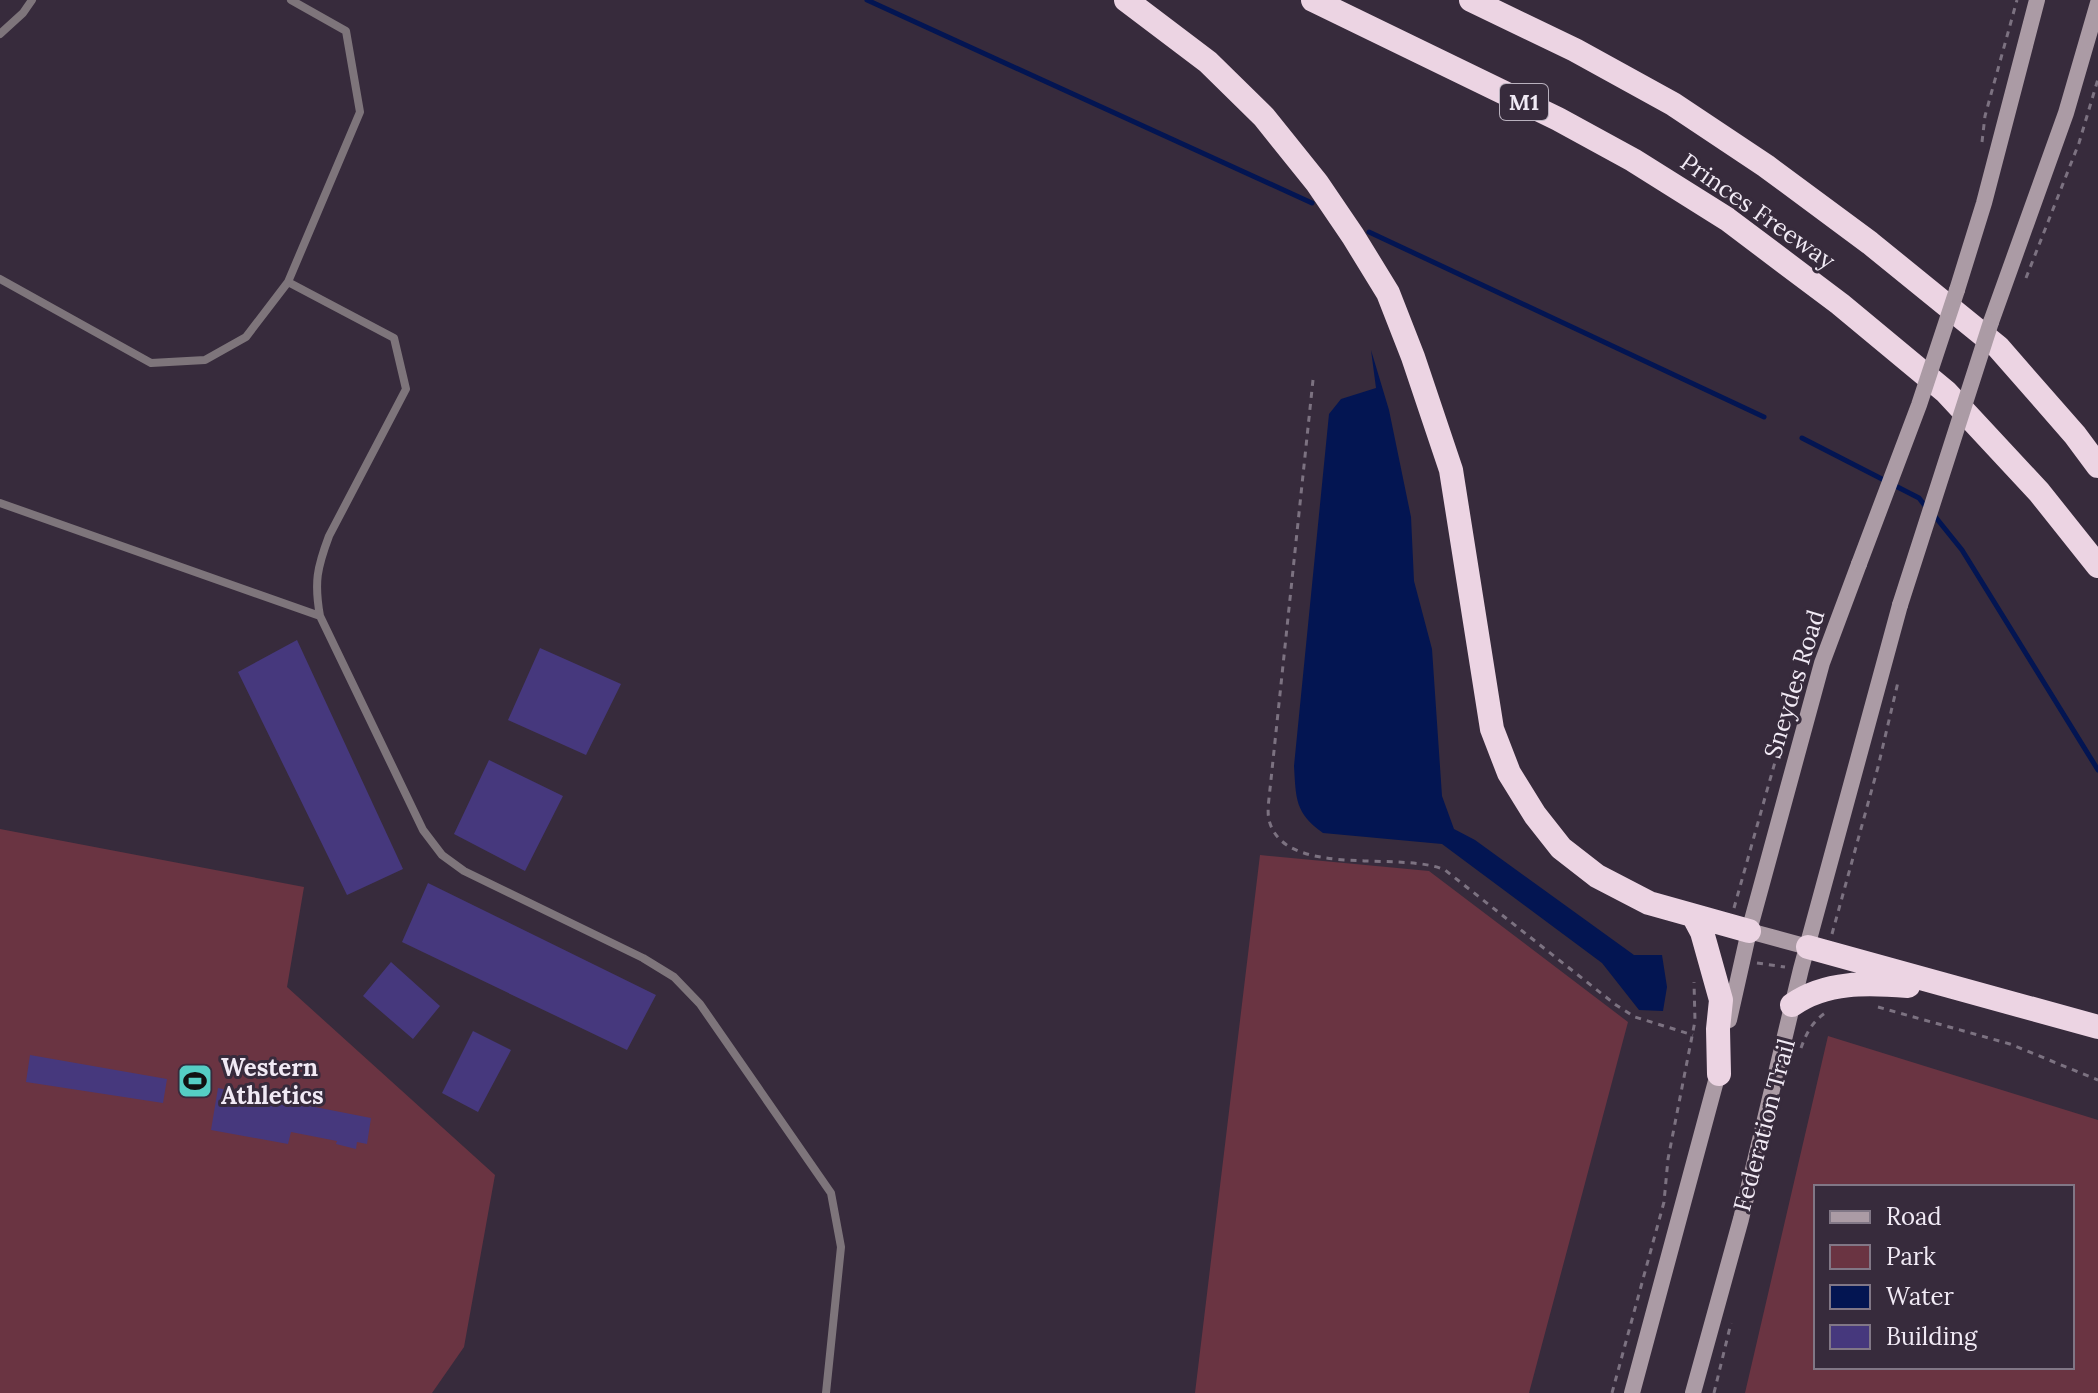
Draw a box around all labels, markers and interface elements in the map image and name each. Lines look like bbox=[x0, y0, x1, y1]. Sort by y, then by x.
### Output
road number: M1 bbox=[1500, 84, 1548, 120]
street label: Princes Freeway bbox=[1675, 146, 1842, 276]
street label: Sneydes Road bbox=[1757, 606, 1831, 762]
street label: Federation Trail bbox=[1726, 1035, 1802, 1215]
place label: Western Athletics bbox=[221, 1052, 324, 1111]
sports icon: Western Athletics bbox=[176, 1062, 214, 1100]
legend bbox=[1814, 1185, 2074, 1369]
text: Road bbox=[1886, 1201, 1942, 1232]
text: Park bbox=[1886, 1241, 1936, 1272]
text: Water bbox=[1886, 1281, 1954, 1312]
text: Building bbox=[1886, 1321, 1978, 1352]

